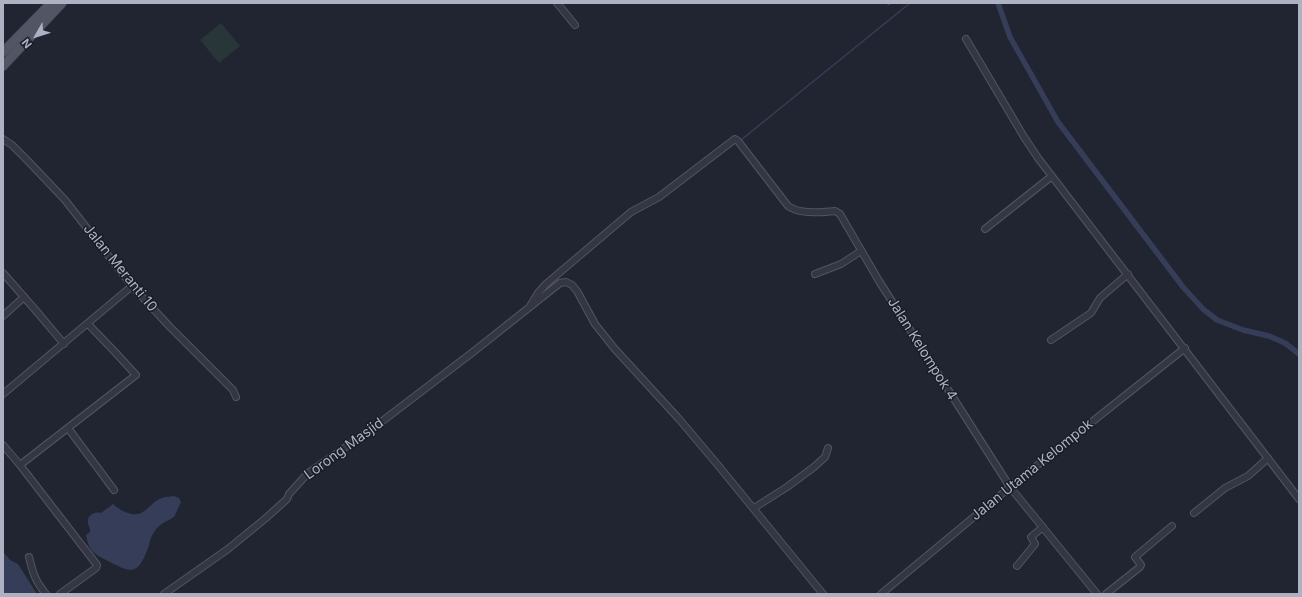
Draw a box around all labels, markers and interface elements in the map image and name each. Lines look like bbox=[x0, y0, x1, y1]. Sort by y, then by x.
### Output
north arrow bbox=[16, 16, 56, 56]
text: N bbox=[19, 36, 35, 51]
street label: Jalan Meranti 10 bbox=[80, 221, 160, 315]
street label: Jalan Kelompok 4 bbox=[884, 295, 960, 403]
street label: Lorong Masjid bbox=[301, 415, 387, 483]
street label: Jalan Utama Kelompok bbox=[968, 416, 1096, 524]

